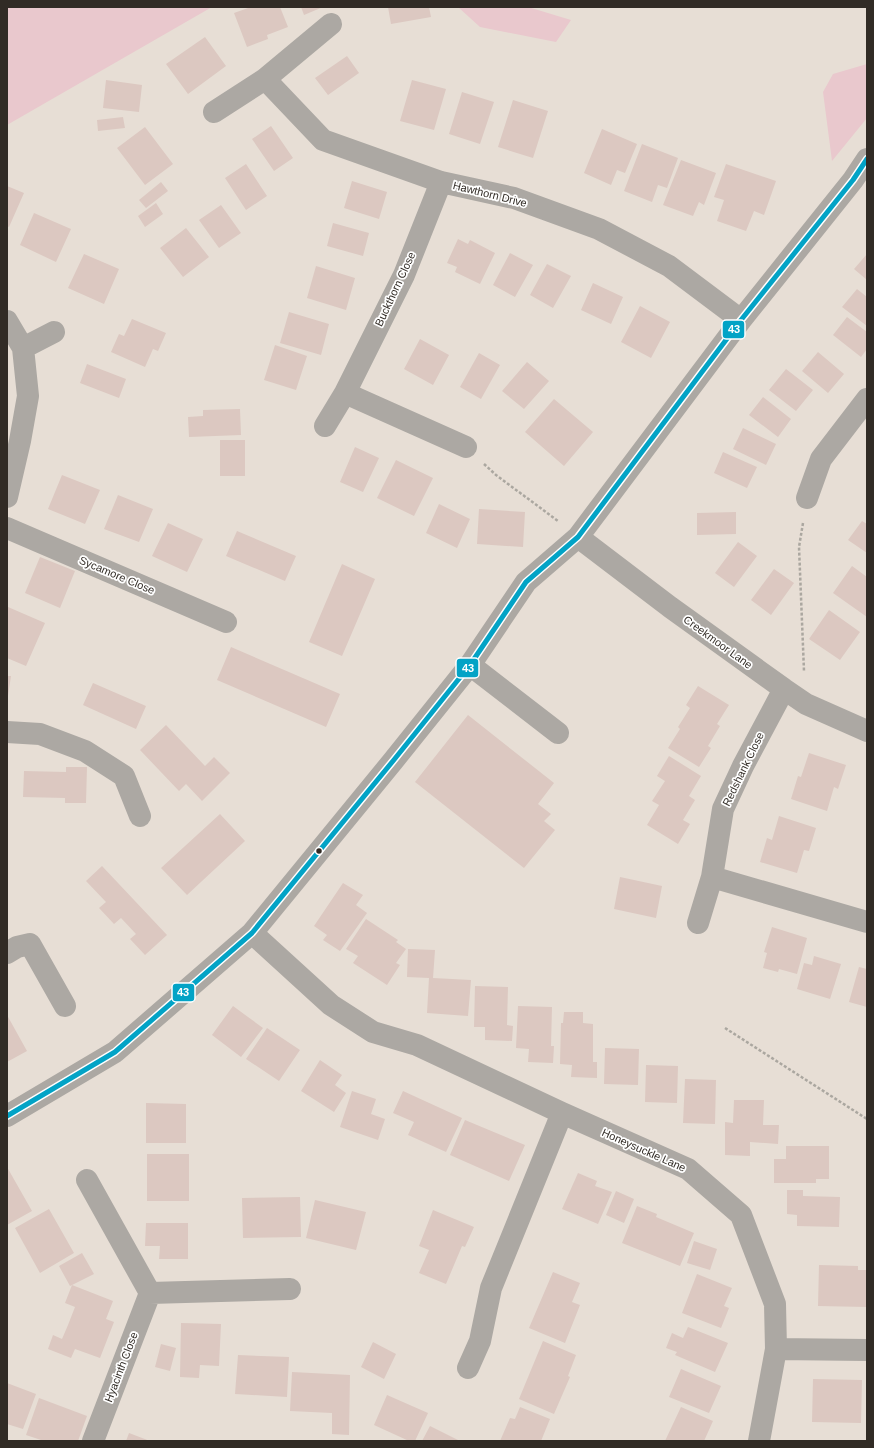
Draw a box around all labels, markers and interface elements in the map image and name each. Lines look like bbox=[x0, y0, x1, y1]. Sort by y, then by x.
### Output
street label: Hawthorn Drive bbox=[452, 179, 528, 209]
street label: Buckthorn Close bbox=[373, 250, 417, 328]
line badge: 43 bbox=[722, 320, 745, 339]
text: 43 bbox=[728, 323, 740, 335]
street label: Sycamore Close bbox=[78, 554, 156, 596]
street label: Creekmoor Lane bbox=[681, 613, 755, 671]
line badge: 43 bbox=[456, 658, 479, 678]
text: 43 bbox=[462, 662, 474, 674]
street label: Redshank Close bbox=[720, 730, 766, 808]
unlabelled marker bbox=[314, 846, 324, 856]
line badge: 43 bbox=[172, 983, 195, 1002]
text: 43 bbox=[177, 986, 189, 998]
street label: Honeysuckle Lane bbox=[600, 1126, 688, 1174]
street label: Hyacinth Close bbox=[102, 1330, 140, 1404]

